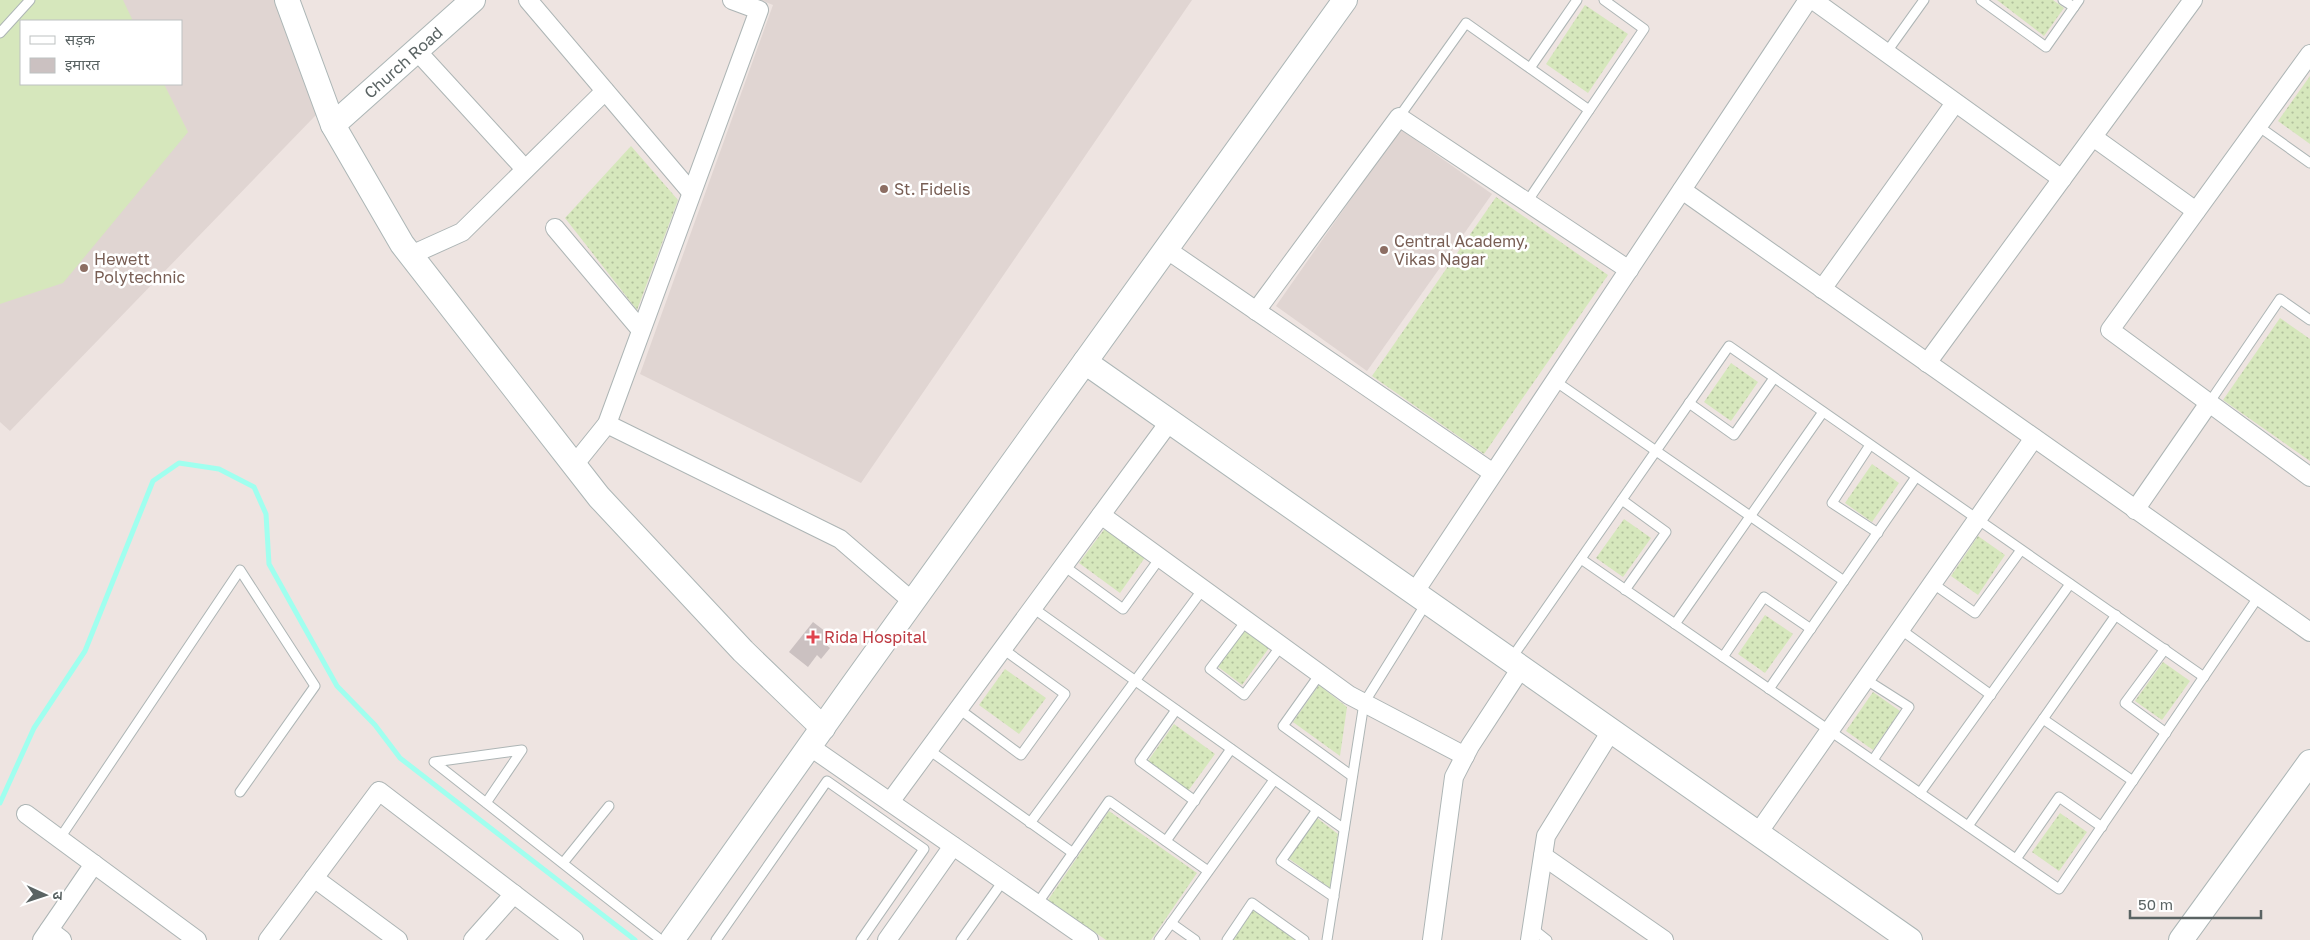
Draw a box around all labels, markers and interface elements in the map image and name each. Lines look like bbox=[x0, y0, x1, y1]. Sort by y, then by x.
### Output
legend bbox=[20, 20, 182, 85]
street label: Church Road bbox=[360, 22, 446, 103]
text: सड़क bbox=[65, 30, 95, 48]
text: इमारत bbox=[65, 55, 100, 73]
place label: St. Fidelis bbox=[894, 179, 970, 199]
marker: St. Fidelis bbox=[878, 183, 890, 195]
place label: Central Academy, Vikas Nagar bbox=[1394, 231, 1529, 269]
marker: Central Academy, Vikas Nagar bbox=[1378, 244, 1390, 256]
place label: Hewett Polytechnic bbox=[94, 249, 186, 287]
marker: Hewett Polytechnic bbox=[78, 262, 90, 274]
place label: Rida Hospital bbox=[824, 627, 927, 647]
marker: Rida Hospital bbox=[806, 630, 820, 644]
north arrow bbox=[20, 870, 70, 920]
scale bar bbox=[2130, 888, 2261, 920]
text: उ bbox=[50, 891, 67, 901]
text: 50 m bbox=[2138, 895, 2173, 913]

